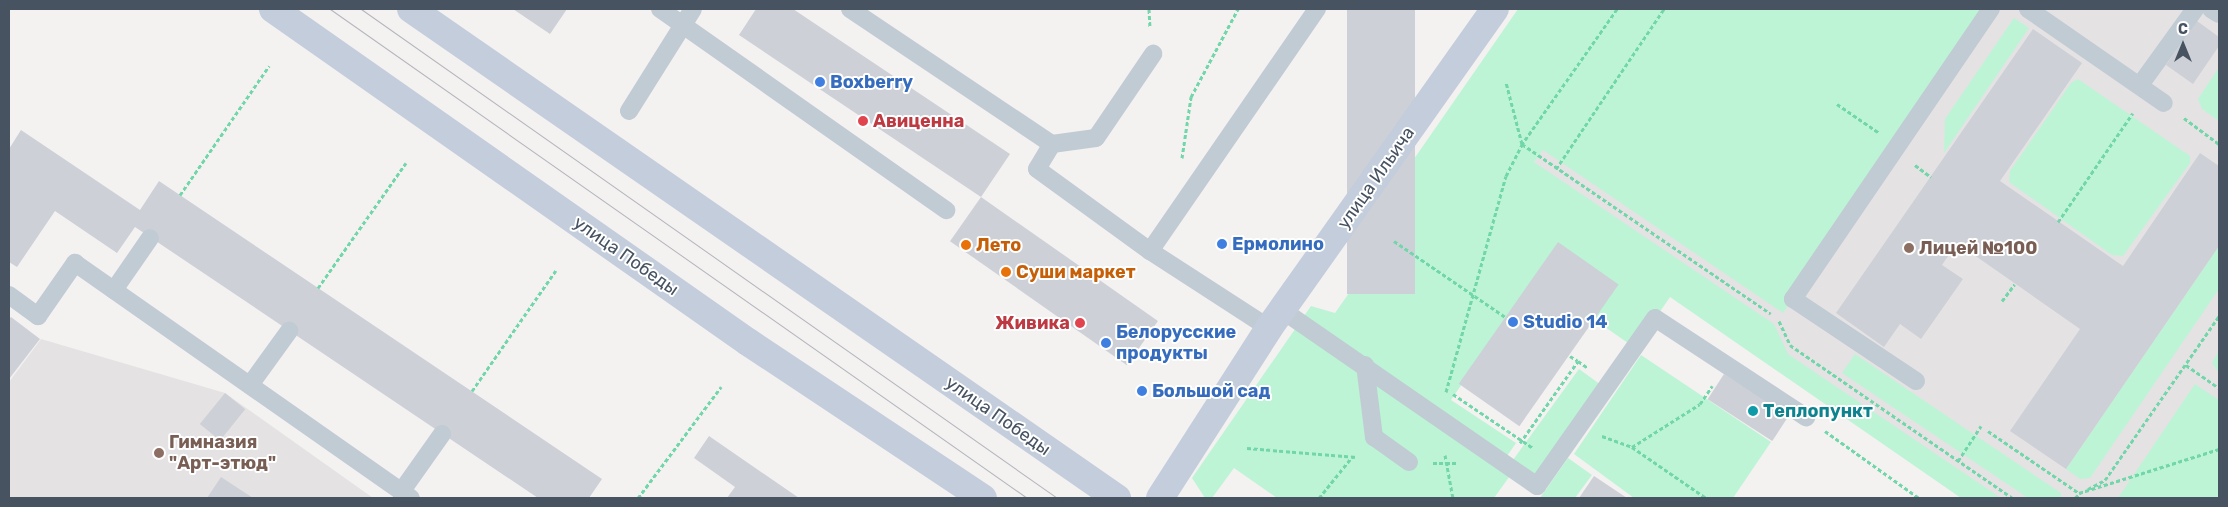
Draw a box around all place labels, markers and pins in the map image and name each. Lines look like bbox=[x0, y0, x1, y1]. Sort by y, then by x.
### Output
place label: Boxberry bbox=[830, 71, 913, 93]
marker: Boxberry bbox=[814, 76, 826, 88]
place label: Авиценна bbox=[873, 110, 964, 132]
marker: Авиценна bbox=[857, 115, 869, 127]
place label: Ермолино bbox=[1232, 233, 1324, 255]
place label: Лето bbox=[976, 234, 1021, 256]
place label: Лицей №100 bbox=[1919, 237, 2037, 259]
marker: Ермолино bbox=[1216, 238, 1228, 250]
marker: Лето bbox=[960, 239, 972, 251]
marker: Лицей №100 bbox=[1903, 242, 1915, 254]
place label: Суши маркет bbox=[1016, 261, 1136, 283]
marker: Суши маркет bbox=[1000, 266, 1012, 278]
place label: Studio 14 bbox=[1523, 311, 1607, 333]
place label: Живика bbox=[995, 312, 1070, 334]
marker: Studio 14 bbox=[1507, 316, 1519, 328]
marker: Живика bbox=[1074, 317, 1086, 329]
place label: Белорусские продукты bbox=[1116, 322, 1236, 364]
marker: Белорусские продукты bbox=[1100, 337, 1112, 349]
place label: Большой сад bbox=[1152, 380, 1270, 402]
marker: Большой сад bbox=[1136, 385, 1148, 397]
place label: Теплопункт bbox=[1763, 400, 1873, 422]
marker: Теплопункт bbox=[1747, 405, 1759, 417]
place label: Гимназия "Арт-этюд" bbox=[169, 432, 276, 474]
marker: Гимназия "Арт-этюд" bbox=[153, 447, 165, 459]

